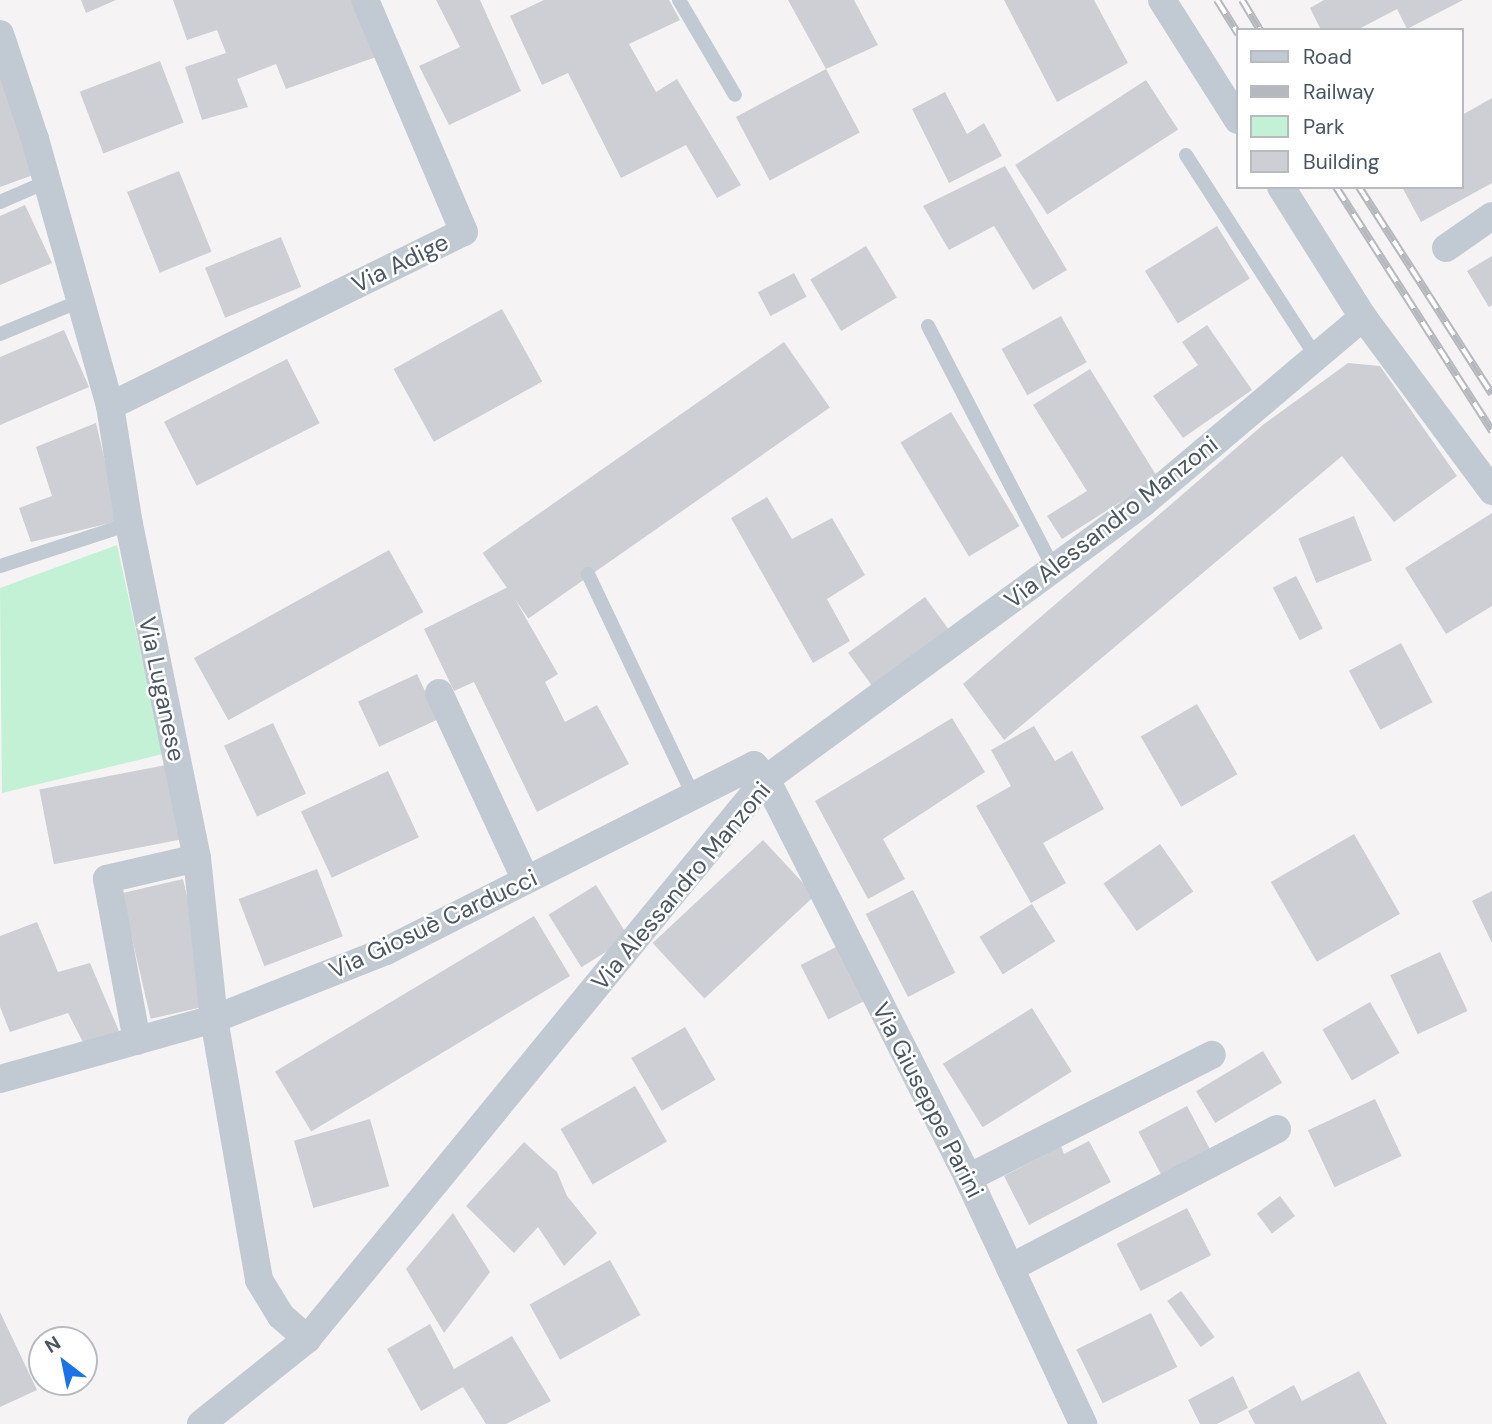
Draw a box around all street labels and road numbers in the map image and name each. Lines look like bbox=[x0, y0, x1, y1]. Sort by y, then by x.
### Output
street label: Via Adige bbox=[347, 227, 453, 299]
street label: Via Alessandro Manzoni bbox=[999, 430, 1223, 614]
street label: Via Luganese bbox=[133, 614, 191, 764]
street label: Via Alessandro Manzoni bbox=[585, 776, 777, 996]
street label: Via Giosuè Carducci bbox=[325, 863, 541, 985]
street label: Via Giuseppe Parini bbox=[866, 998, 990, 1202]

